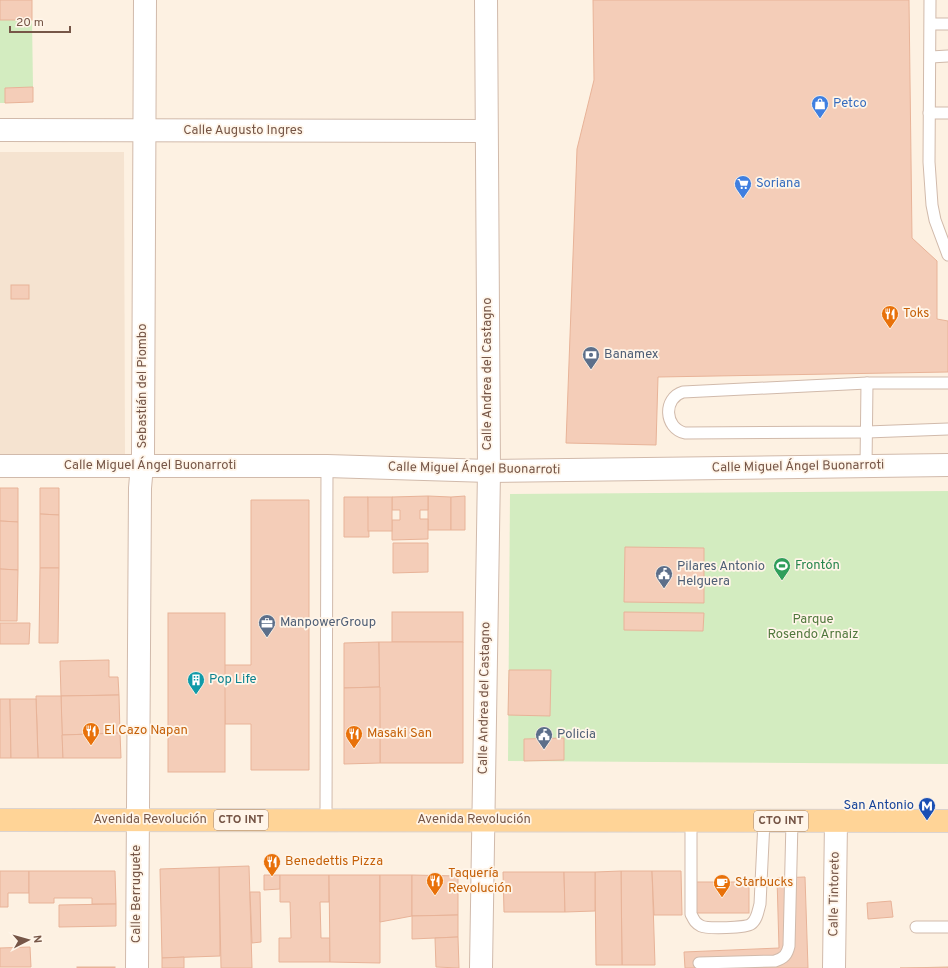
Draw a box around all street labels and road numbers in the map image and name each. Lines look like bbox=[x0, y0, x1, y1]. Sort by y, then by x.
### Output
street label: Calle Augusto Ingres bbox=[183, 123, 303, 139]
street label: Calle Andrea del Castagno bbox=[480, 298, 496, 450]
street label: Sebastián del Piombo bbox=[135, 323, 151, 449]
street label: Calle Miguel Ángel Buonarroti bbox=[712, 455, 884, 477]
street label: Calle Miguel Ángel Buonarroti bbox=[64, 456, 236, 474]
street label: Calle Miguel Ángel Buonarroti bbox=[388, 457, 560, 479]
street label: Calle Andrea del Castagno bbox=[476, 621, 494, 775]
road number: CTO INT bbox=[214, 810, 268, 830]
road number: CTO INT bbox=[754, 811, 808, 831]
street label: Avenida Revolución bbox=[93, 812, 207, 828]
street label: Avenida Revolución bbox=[417, 812, 531, 828]
street label: Calle Berruguete bbox=[129, 845, 145, 943]
street label: Calle Tintoreto bbox=[826, 851, 844, 937]

